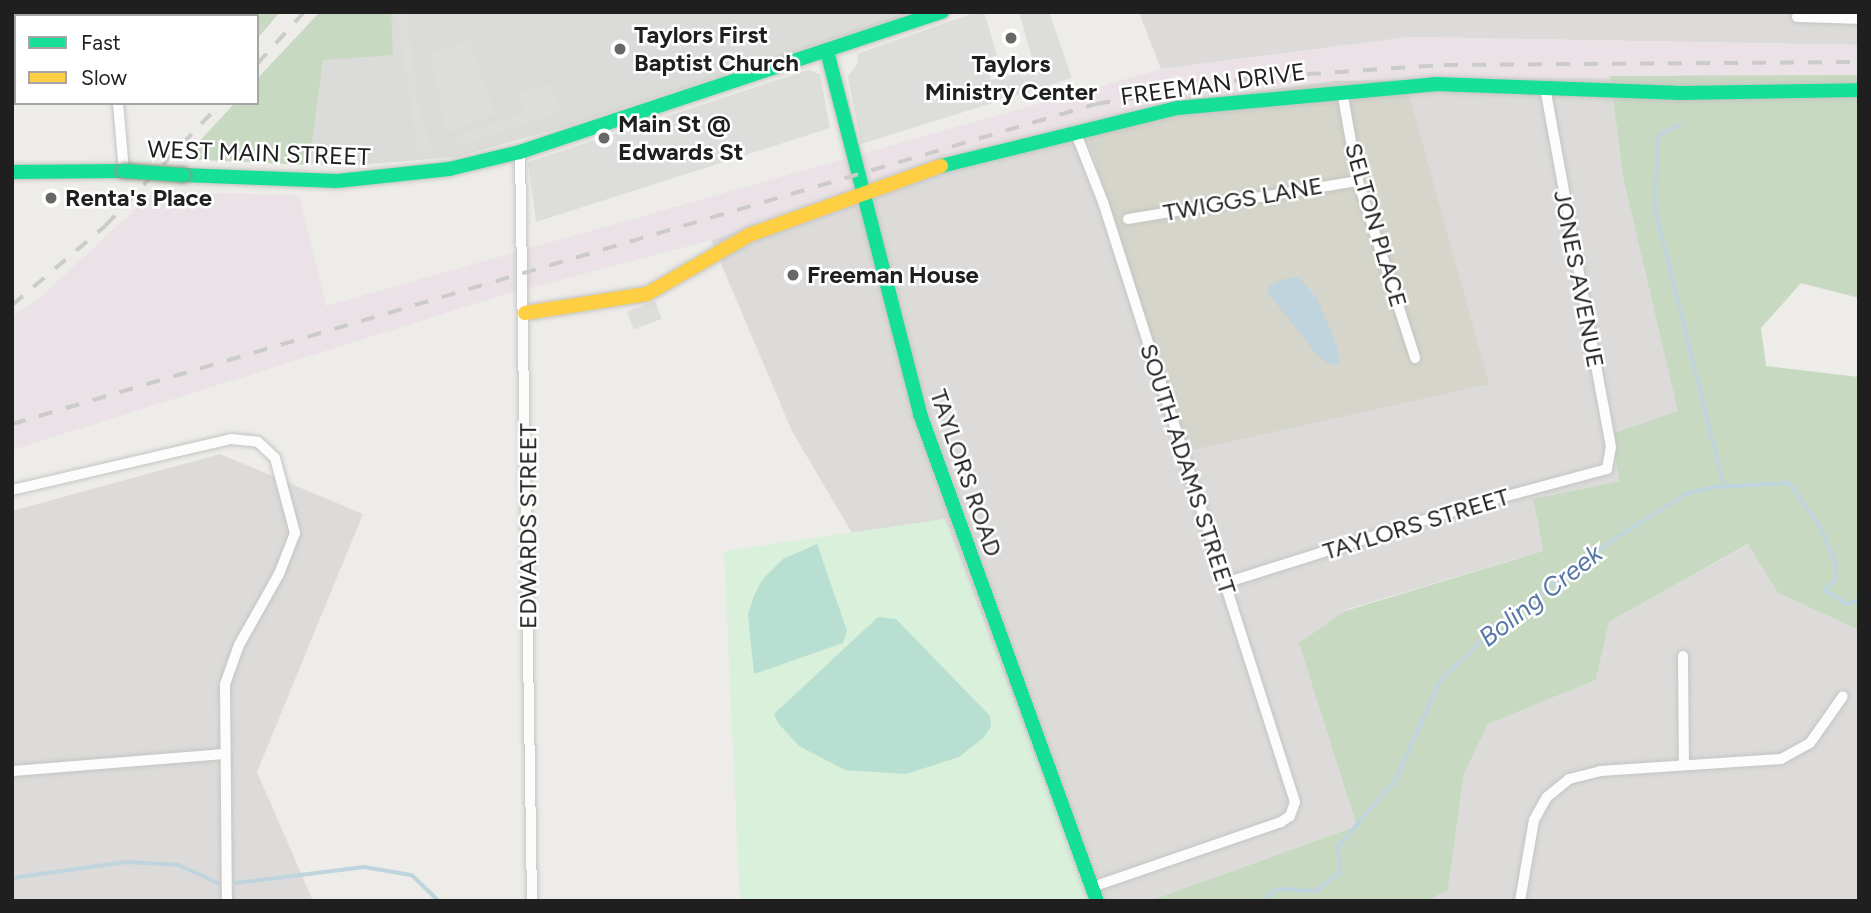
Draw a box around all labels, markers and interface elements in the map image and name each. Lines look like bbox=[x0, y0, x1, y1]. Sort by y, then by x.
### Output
legend bbox=[14, 14, 259, 105]
place label: Taylors First Baptist Church bbox=[634, 21, 799, 77]
text: Fast bbox=[81, 30, 121, 55]
marker: Taylors Ministry Center bbox=[1003, 30, 1019, 46]
marker: Taylors First Baptist Church bbox=[612, 41, 628, 57]
place label: Taylors Ministry Center bbox=[925, 50, 1097, 106]
street label: FREEMAN DRIVE bbox=[1119, 57, 1307, 111]
text: Slow bbox=[81, 65, 127, 90]
place label: Main St @ Edwards St bbox=[618, 110, 743, 166]
marker: Main St @ Edwards St bbox=[596, 130, 612, 146]
street label: WEST MAIN STREET bbox=[147, 135, 371, 171]
street label: SELTON PLACE bbox=[1339, 140, 1413, 310]
street label: TWIGGS LANE bbox=[1161, 171, 1325, 227]
place label: Renta's Place bbox=[65, 184, 212, 212]
street label: JONES AVENUE bbox=[1548, 188, 1610, 370]
marker: Renta's Place bbox=[43, 190, 59, 206]
place label: Freeman House bbox=[807, 261, 979, 289]
marker: Freeman House bbox=[785, 267, 801, 283]
street label: SOUTH ADAMS STREET bbox=[1134, 340, 1242, 598]
street label: TAYLORS ROAD bbox=[924, 386, 1008, 560]
street label: EDWARDS STREET bbox=[514, 423, 542, 629]
street label: TAYLORS STREET bbox=[1319, 482, 1513, 566]
water label: Boling Creek bbox=[1473, 538, 1609, 654]

